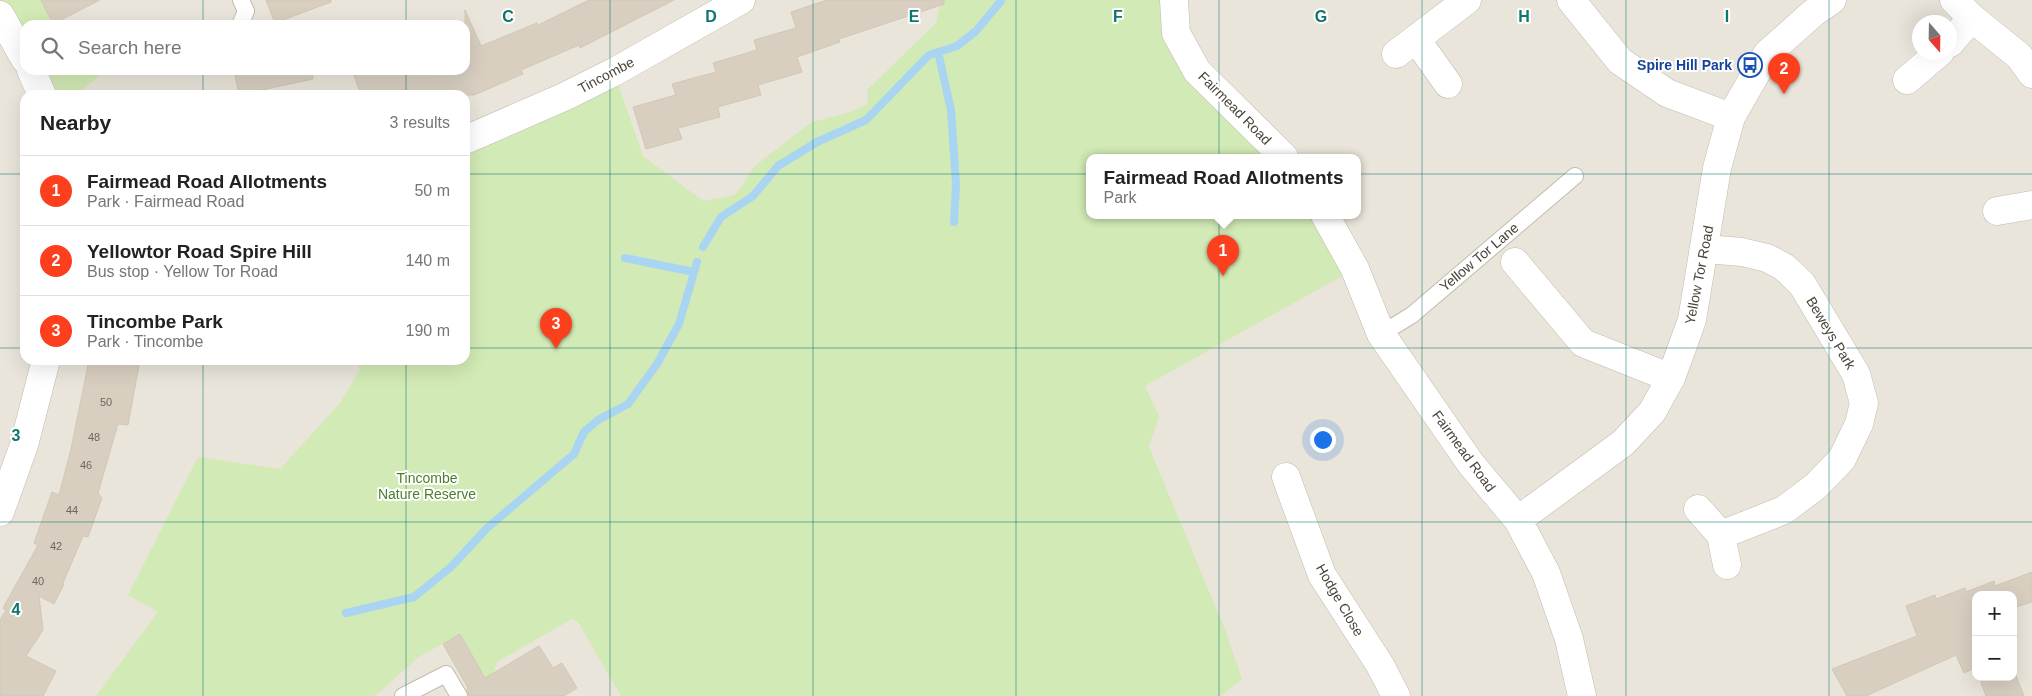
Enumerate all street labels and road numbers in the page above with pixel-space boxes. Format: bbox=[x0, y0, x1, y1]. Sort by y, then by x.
street label: Tincombe bbox=[575, 54, 637, 96]
street label: Fairmead Road bbox=[1195, 68, 1275, 148]
street label: Yellow Tor Lane bbox=[1436, 219, 1522, 295]
street label: Yellow Tor Road bbox=[1682, 224, 1716, 326]
street label: Beweys Park bbox=[1803, 294, 1859, 373]
street label: Fairmead Road bbox=[1429, 407, 1499, 495]
street label: Hodge Close bbox=[1313, 561, 1367, 639]

